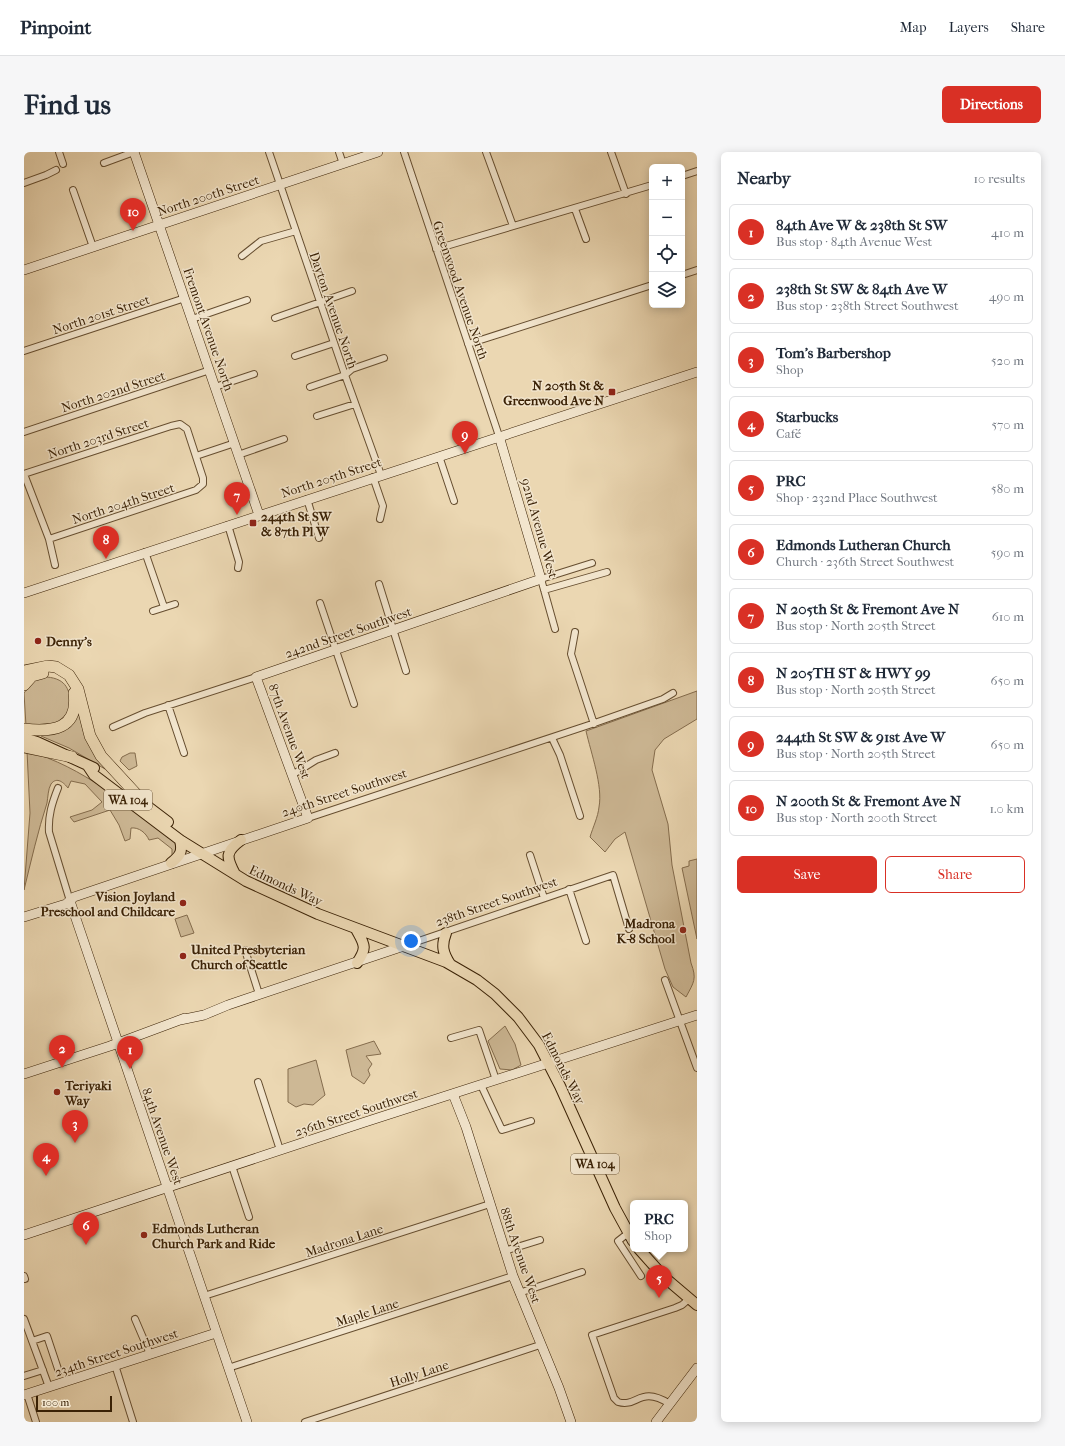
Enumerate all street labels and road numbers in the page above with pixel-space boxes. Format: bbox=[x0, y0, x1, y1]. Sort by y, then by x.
street label: North 200th Street bbox=[155, 172, 261, 219]
street label: Greenwood Avenue North bbox=[430, 219, 492, 362]
street label: Dayton Avenue North bbox=[306, 250, 361, 371]
street label: Fremont Avenue North bbox=[180, 266, 237, 393]
street label: North 201st Street bbox=[51, 292, 152, 337]
street label: North 202nd Street bbox=[59, 367, 167, 415]
street label: North 203rd Street bbox=[46, 415, 151, 462]
street label: North 205th Street bbox=[279, 454, 384, 501]
street label: 92nd Avenue West bbox=[518, 476, 561, 580]
street label: North 204th Street bbox=[70, 480, 177, 527]
street label: 242nd Street Southwest bbox=[283, 604, 414, 661]
street label: 87th Avenue West bbox=[265, 682, 314, 781]
street label: 240th Street Southwest bbox=[280, 765, 409, 820]
road number: WA 104 bbox=[104, 790, 152, 810]
street label: Edmonds Way bbox=[247, 862, 326, 909]
street label: 238th Street Southwest bbox=[433, 873, 559, 929]
street label: Edmonds Way bbox=[539, 1030, 589, 1108]
street label: 236th Street Southwest bbox=[293, 1085, 420, 1139]
street label: 84th Avenue West bbox=[139, 1086, 186, 1187]
road number: WA 104 bbox=[571, 1154, 619, 1174]
street label: 88th Avenue West bbox=[497, 1205, 544, 1305]
street label: Madrona Lane bbox=[303, 1221, 386, 1260]
street label: Maple Lane bbox=[334, 1295, 401, 1330]
street label: 234th Street Southwest bbox=[53, 1325, 180, 1380]
street label: Holly Lane bbox=[388, 1357, 451, 1390]

